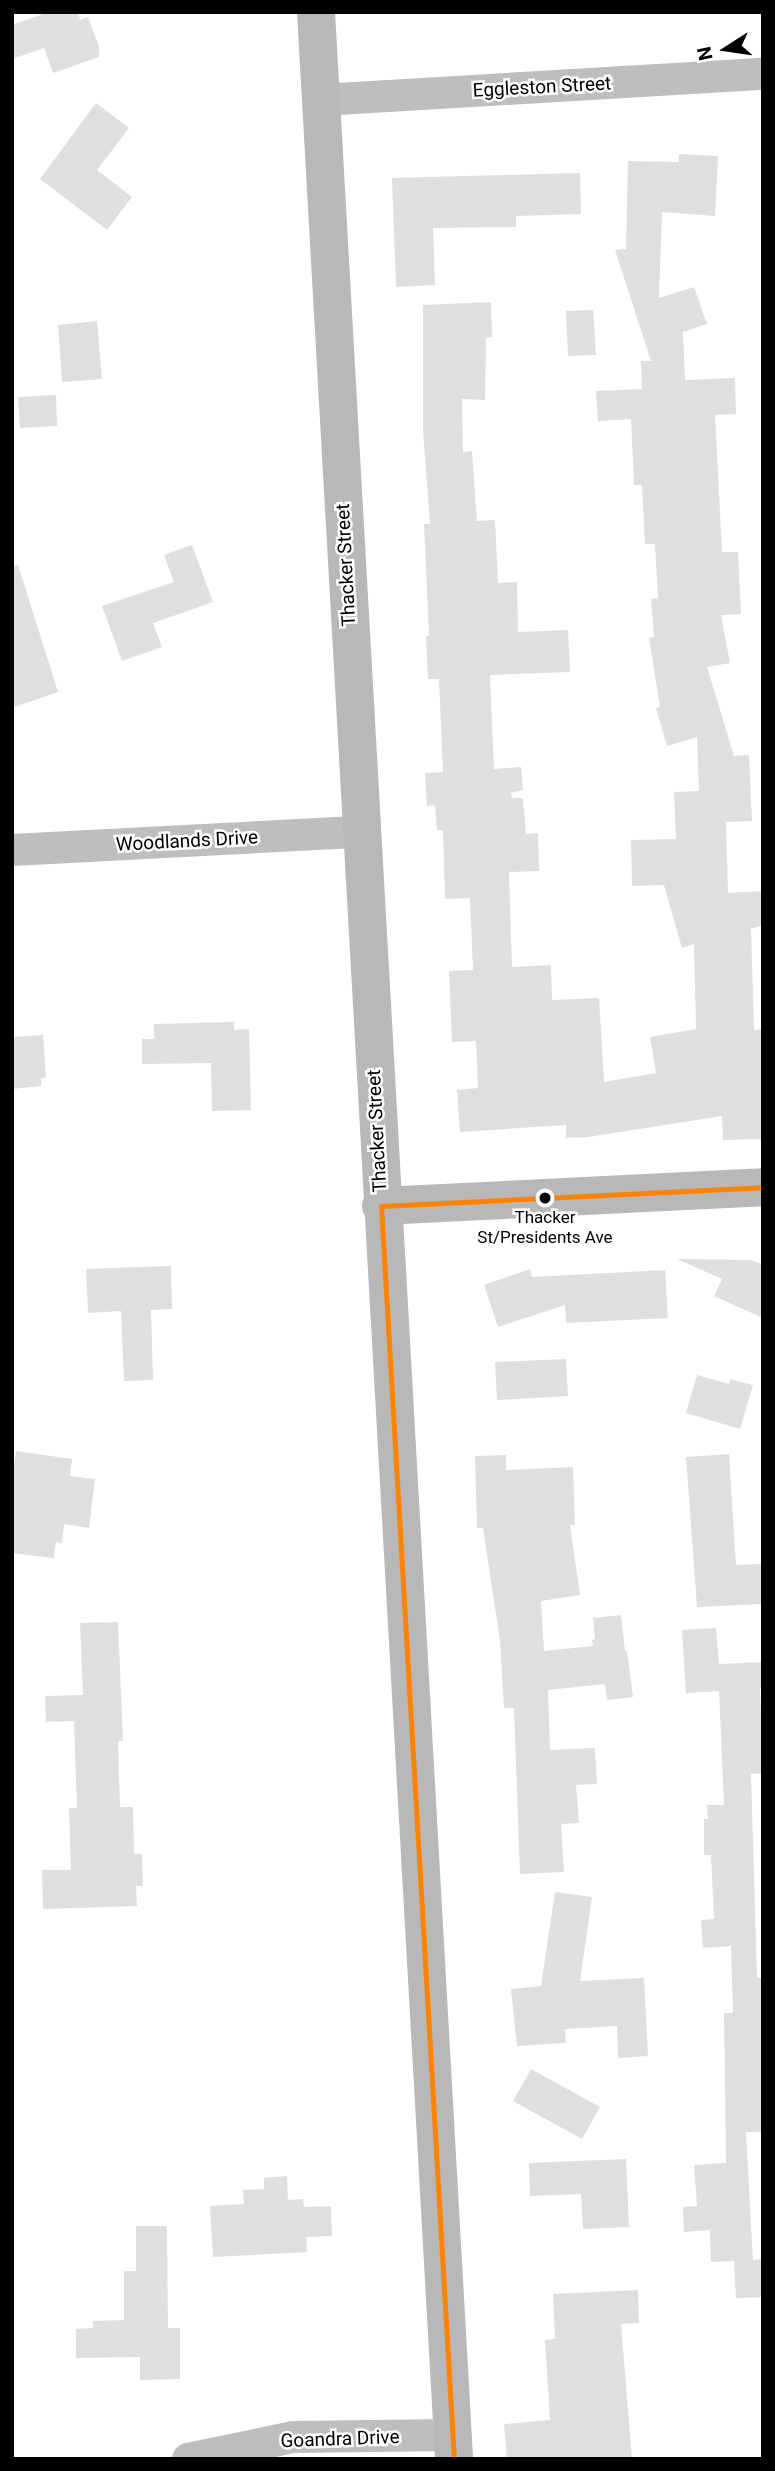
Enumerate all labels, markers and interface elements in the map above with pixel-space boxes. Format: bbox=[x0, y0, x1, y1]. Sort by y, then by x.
north arrow bbox=[691, 14, 761, 84]
text: N bbox=[692, 45, 718, 62]
street label: Eggleston Street bbox=[472, 72, 612, 102]
street label: Thacker Street bbox=[331, 503, 361, 627]
street label: Woodlands Drive bbox=[115, 826, 259, 856]
street label: Thacker Street bbox=[362, 1069, 392, 1193]
marker: Thacker St/Presidents Ave bbox=[538, 1191, 552, 1205]
place label: Thacker St/Presidents Ave bbox=[477, 1208, 613, 1248]
street label: Goandra Drive bbox=[280, 2426, 400, 2452]

